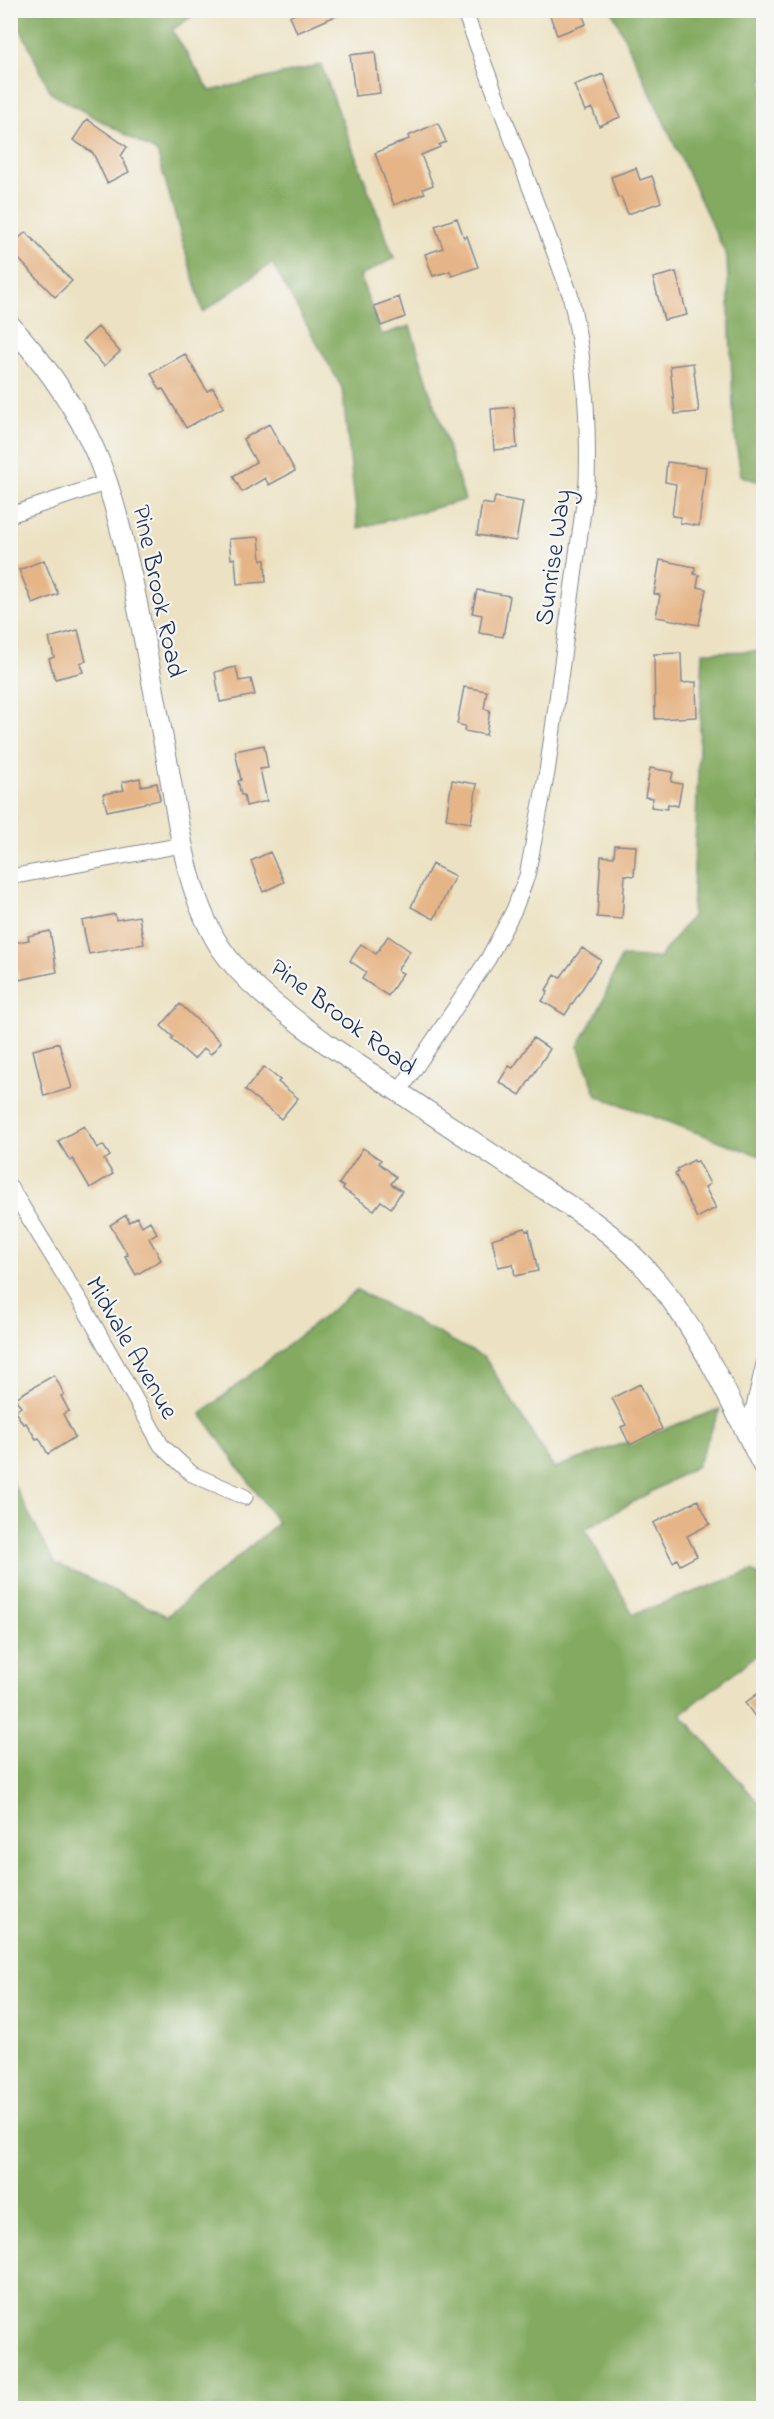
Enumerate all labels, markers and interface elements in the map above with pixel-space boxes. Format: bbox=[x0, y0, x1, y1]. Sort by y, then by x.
street label: Sunrise Way bbox=[527, 487, 583, 628]
street label: Pine Brook Road bbox=[120, 502, 194, 682]
street label: Pine Brook Road bbox=[261, 950, 424, 1087]
street label: Midvale Avenue bbox=[74, 1270, 187, 1427]

